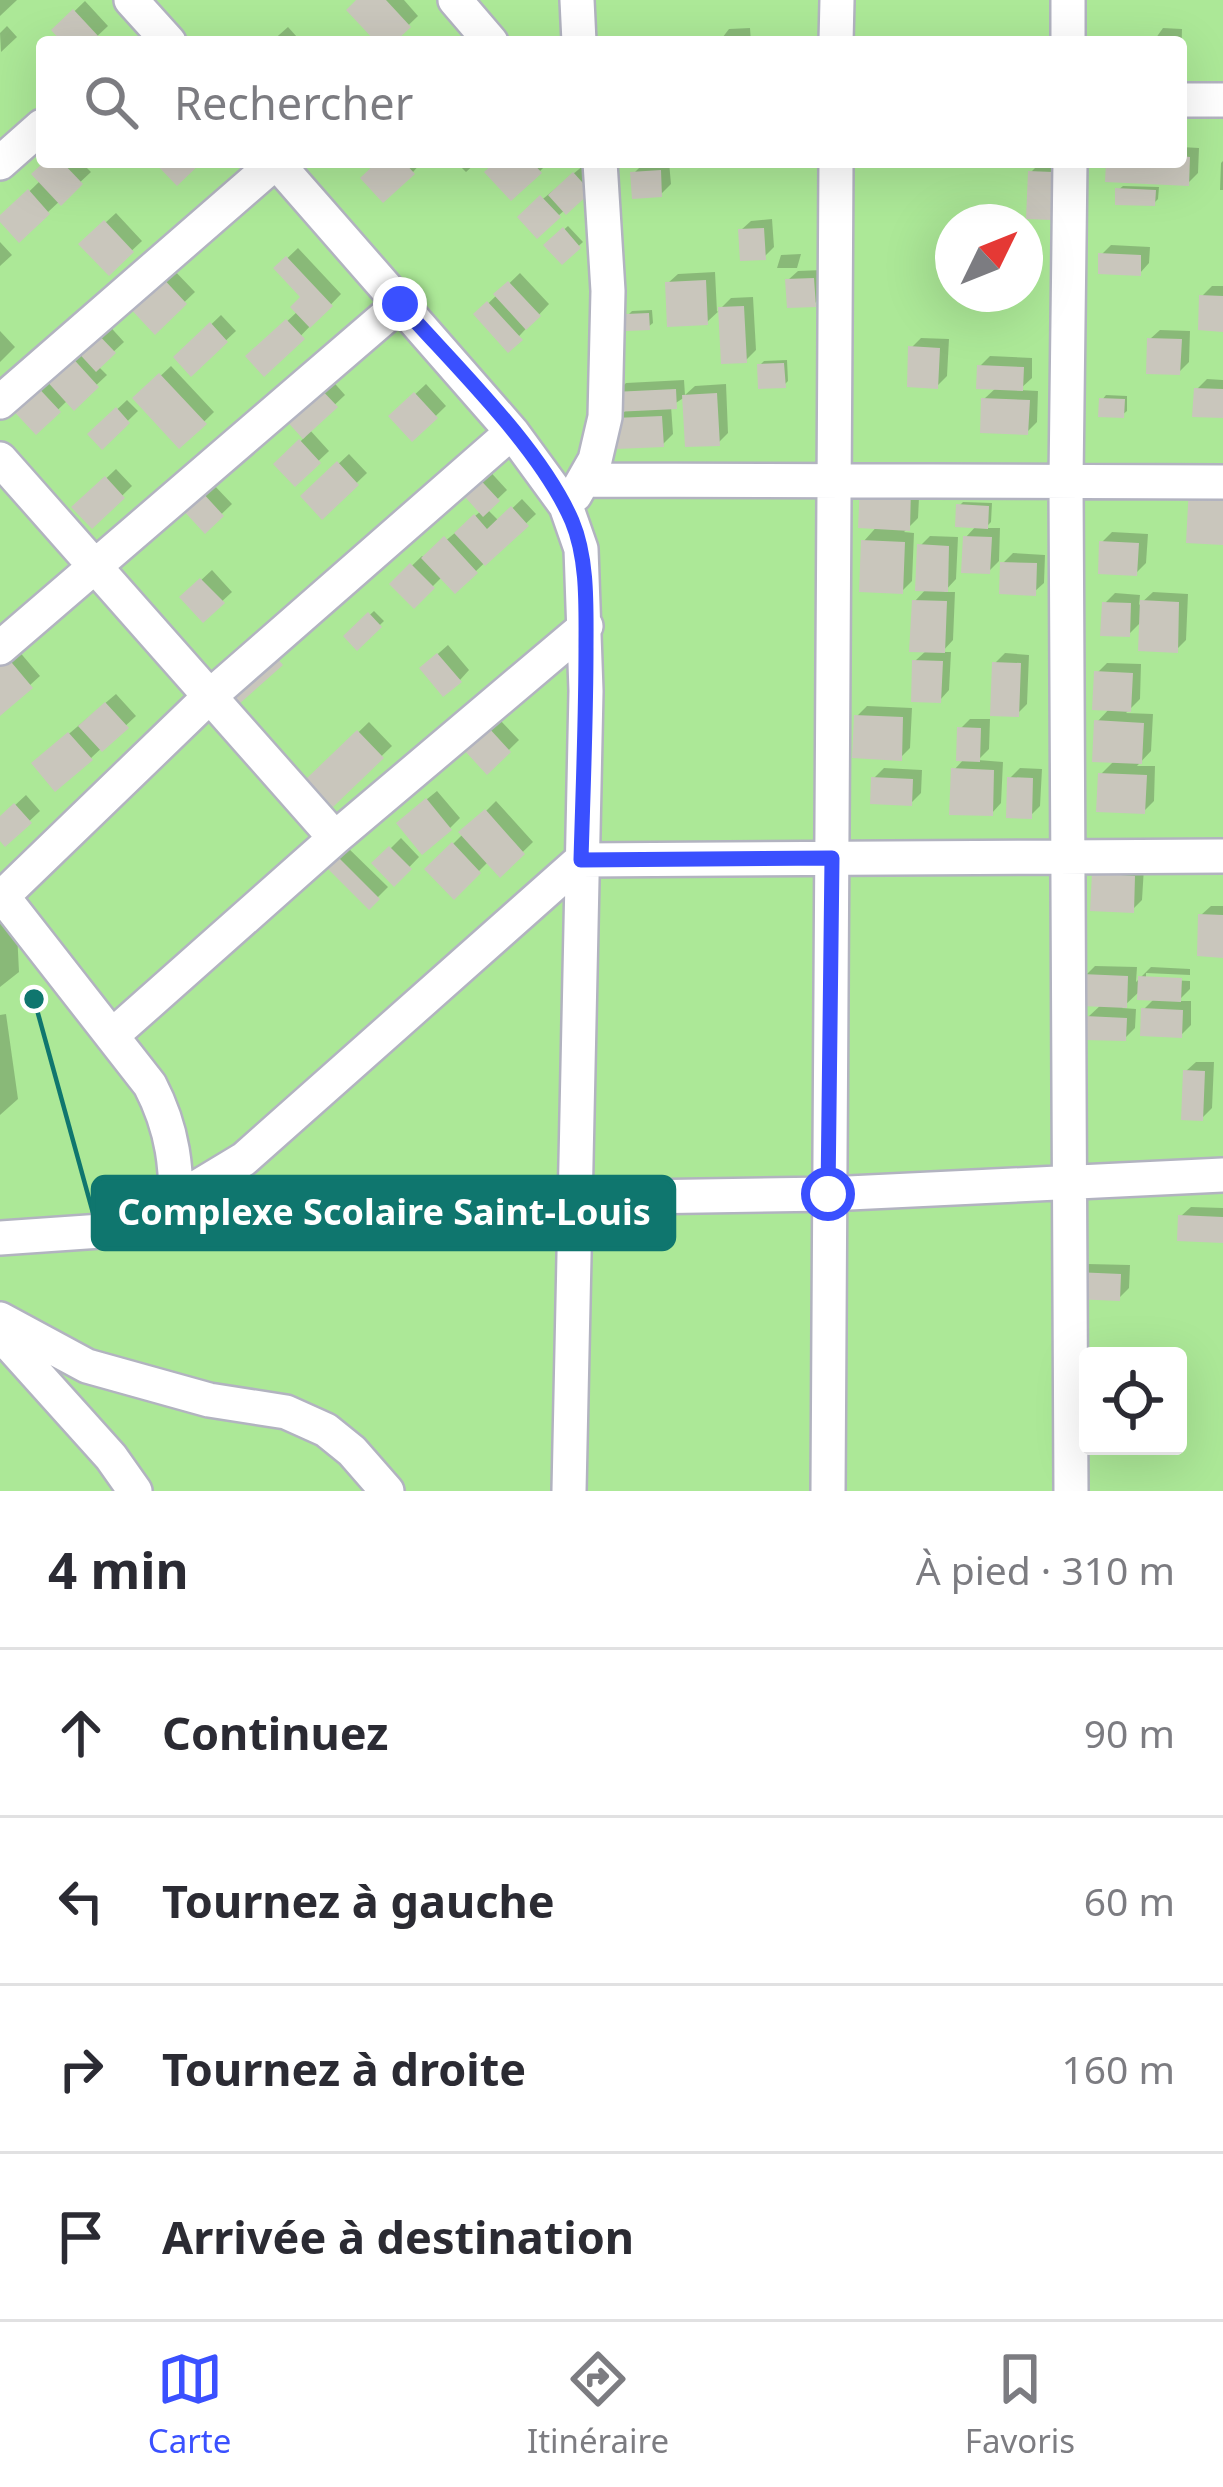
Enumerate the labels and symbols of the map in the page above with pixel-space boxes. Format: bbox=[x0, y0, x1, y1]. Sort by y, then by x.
north arrow bbox=[935, 204, 1043, 312]
route end bbox=[373, 277, 427, 331]
route start bbox=[801, 1167, 855, 1221]
callout: Complexe Scolaire Saint-Louis bbox=[93, 1177, 674, 1249]
text: Complexe Scolaire Saint-Louis bbox=[117, 1187, 651, 1236]

